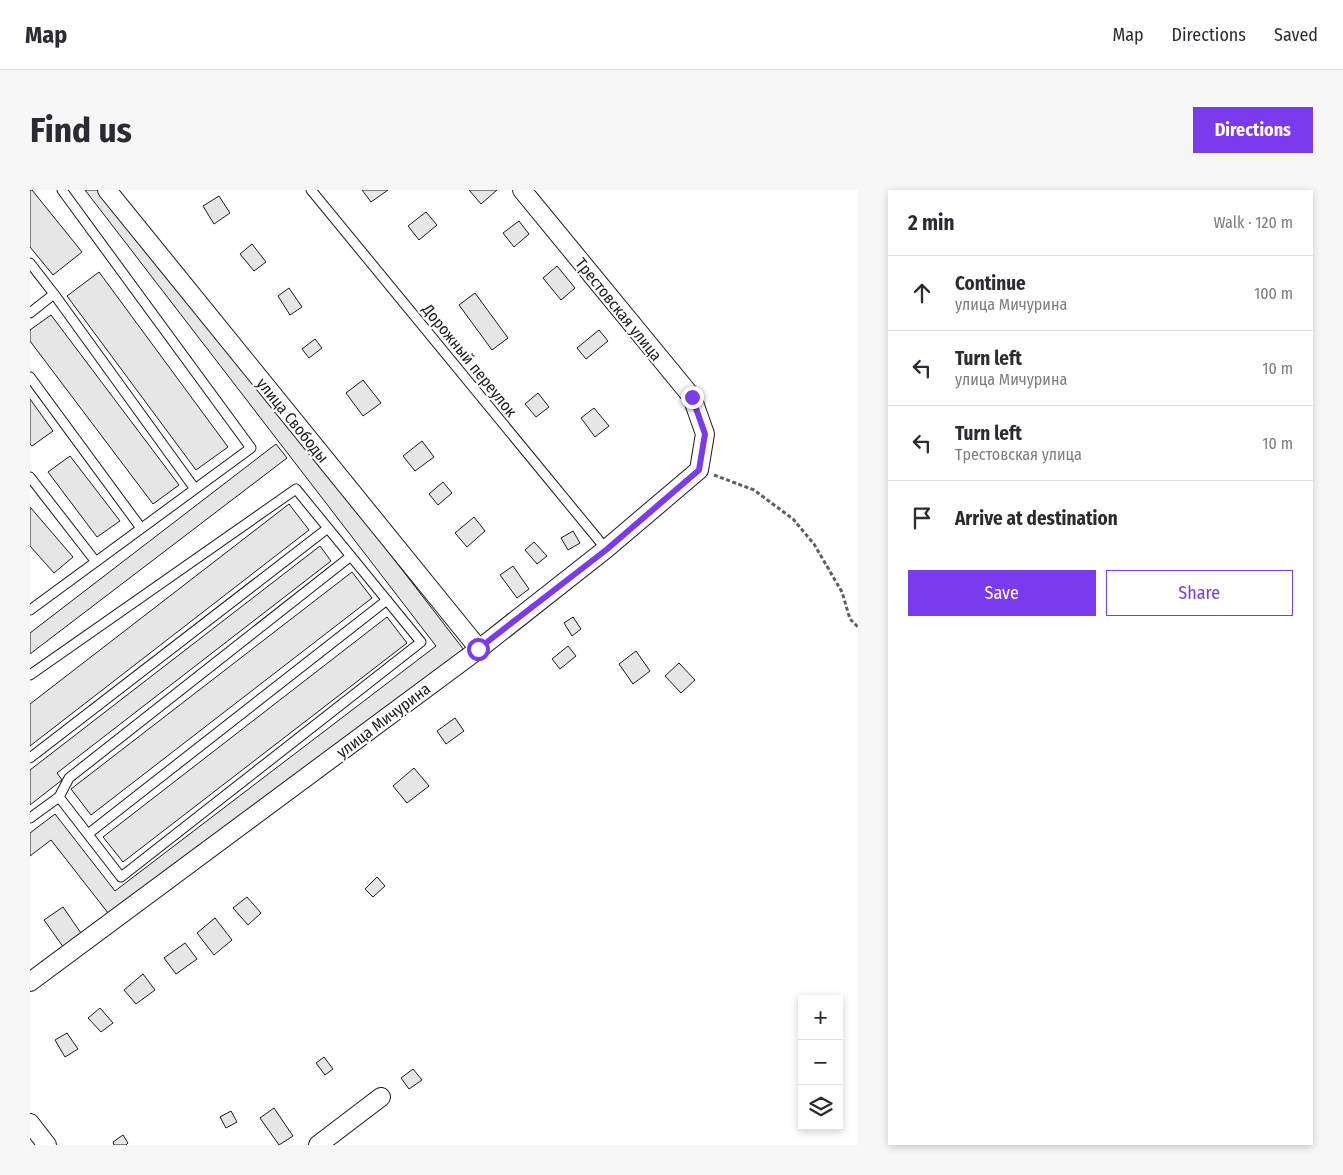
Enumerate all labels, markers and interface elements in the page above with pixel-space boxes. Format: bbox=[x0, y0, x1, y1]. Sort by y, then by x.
text: Map bbox=[25, 21, 67, 49]
text: Map bbox=[1112, 24, 1144, 46]
text: Directions bbox=[1172, 24, 1246, 46]
text: Saved bbox=[1274, 24, 1318, 46]
button: Directions bbox=[1193, 107, 1313, 153]
text: Find us bbox=[30, 109, 132, 151]
text: 2 min bbox=[908, 210, 955, 236]
text: Walk · 120 m bbox=[1214, 213, 1293, 232]
street label: Трестовская улица bbox=[571, 254, 666, 365]
text: Continue bbox=[955, 272, 1026, 295]
icon: ahead bbox=[908, 279, 936, 307]
text: 100 m bbox=[1254, 284, 1293, 303]
text: улица Мичурина bbox=[955, 295, 1067, 314]
street label: Дорожный переулок bbox=[418, 299, 521, 421]
text: Turn left bbox=[955, 347, 1022, 370]
icon: left bbox=[908, 354, 936, 382]
text: 10 m bbox=[1262, 359, 1293, 378]
text: улица Мичурина bbox=[955, 370, 1067, 389]
street label: улица Свободы bbox=[253, 374, 333, 466]
route end bbox=[681, 386, 704, 409]
text: Turn left bbox=[955, 422, 1022, 445]
icon: left bbox=[908, 429, 936, 457]
text: 10 m bbox=[1262, 434, 1293, 453]
text: Трестовская улица bbox=[955, 445, 1082, 464]
icon: arrive bbox=[908, 504, 936, 532]
text: Arrive at destination bbox=[955, 507, 1118, 530]
button: Save bbox=[908, 570, 1096, 616]
button: Share bbox=[1106, 570, 1293, 616]
route start bbox=[467, 638, 490, 661]
street label: улица Мичурина bbox=[333, 679, 434, 762]
map controls bbox=[798, 995, 843, 1130]
button: + bbox=[798, 995, 843, 1040]
button: − bbox=[798, 1040, 843, 1085]
button: layers bbox=[798, 1085, 843, 1130]

